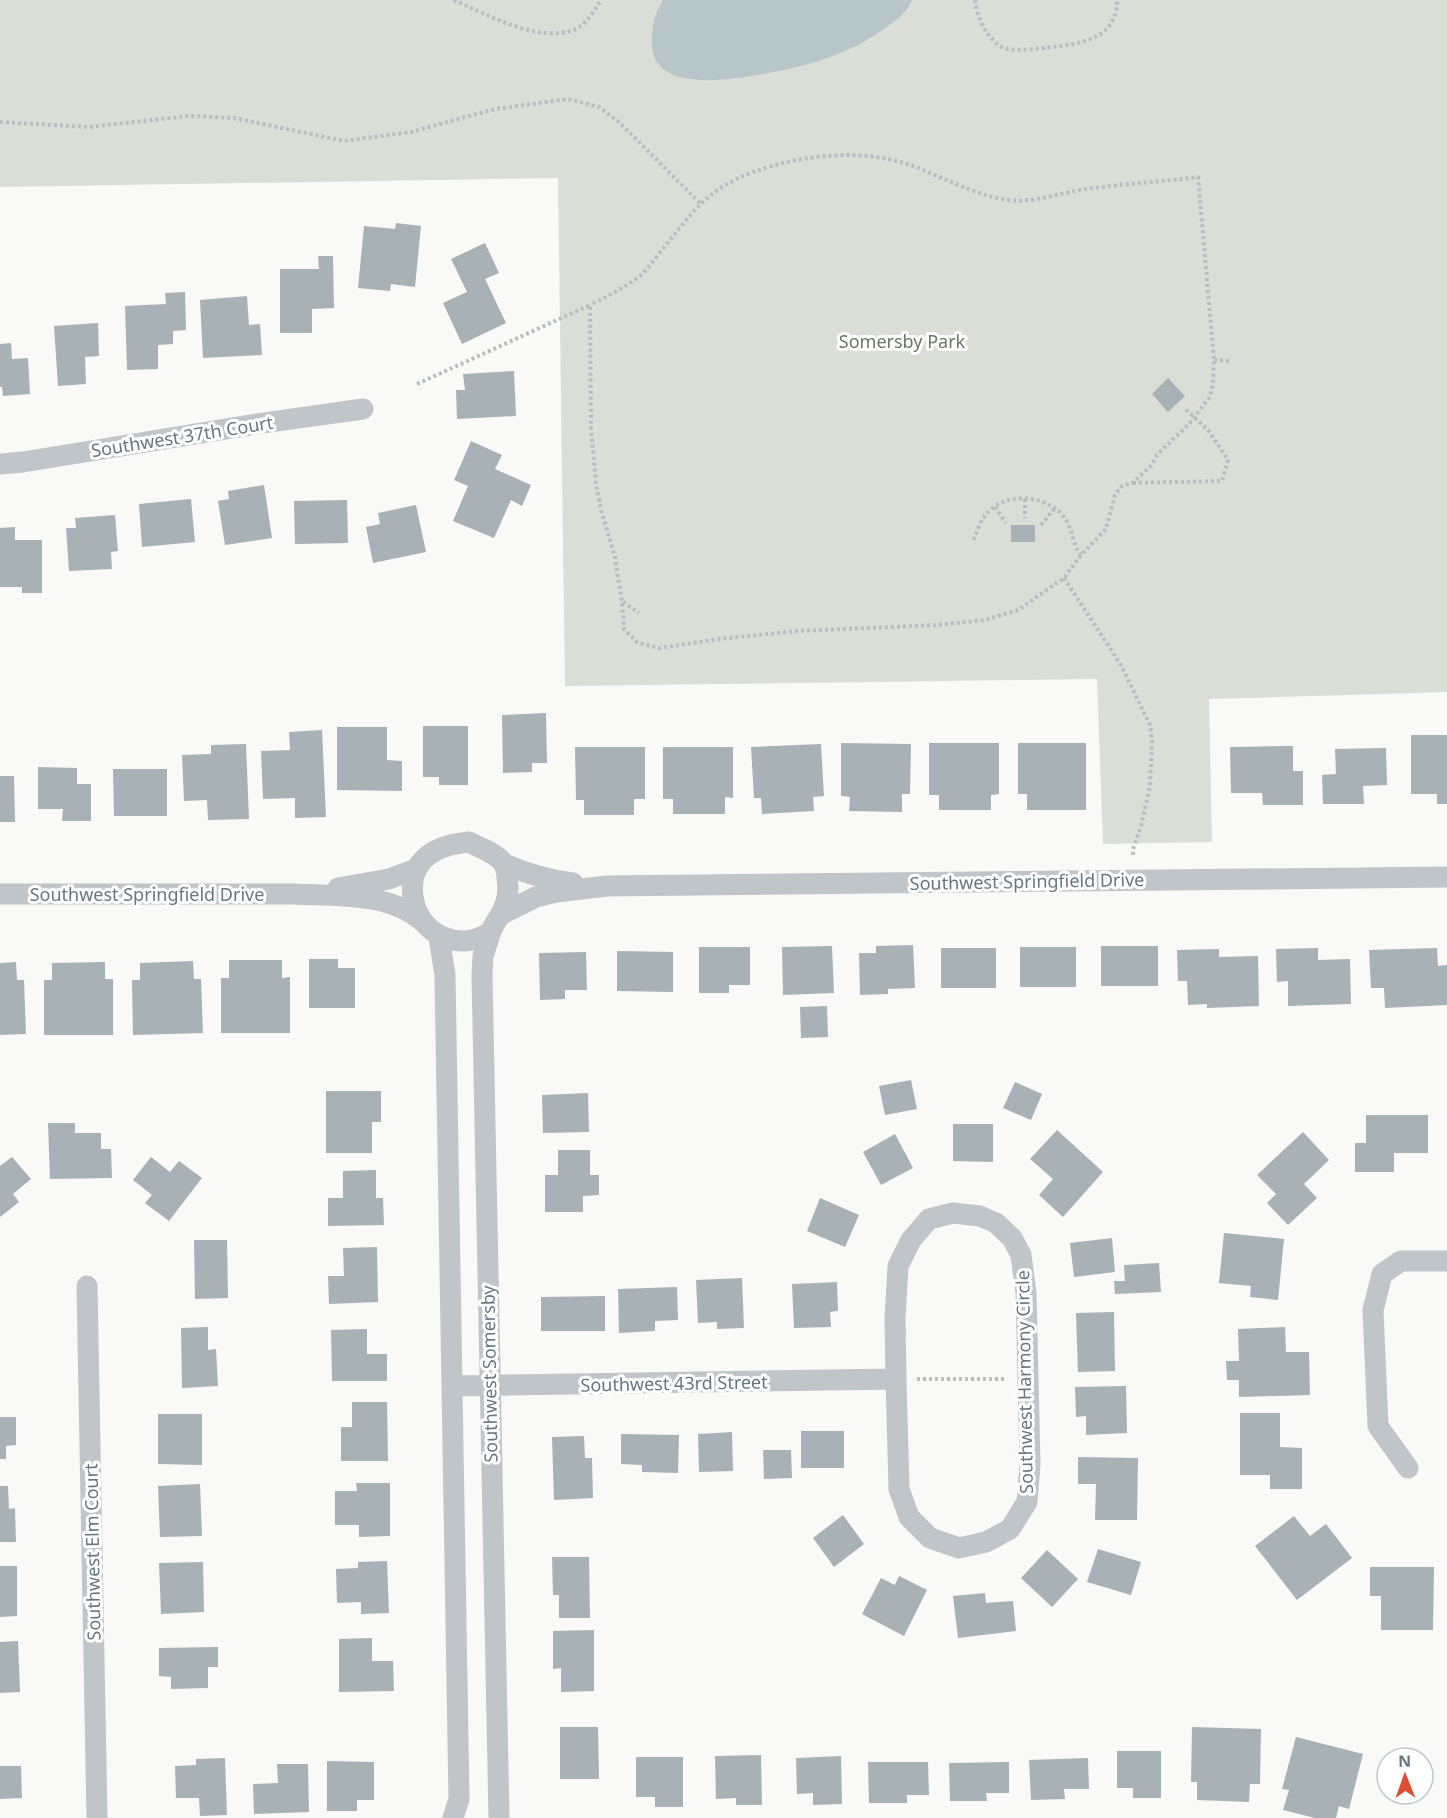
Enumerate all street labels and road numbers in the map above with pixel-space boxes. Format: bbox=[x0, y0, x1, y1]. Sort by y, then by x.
street label: Southwest 37th Court bbox=[89, 410, 275, 462]
street label: Southwest Springfield Drive bbox=[909, 867, 1145, 895]
street label: Southwest Springfield Drive bbox=[30, 882, 264, 906]
street label: Southwest Harmony Circle bbox=[1010, 1270, 1038, 1494]
street label: Southwest Somersby bbox=[475, 1284, 503, 1463]
street label: Southwest 43rd Street bbox=[580, 1369, 768, 1397]
street label: Southwest Elm Court bbox=[78, 1463, 106, 1641]

